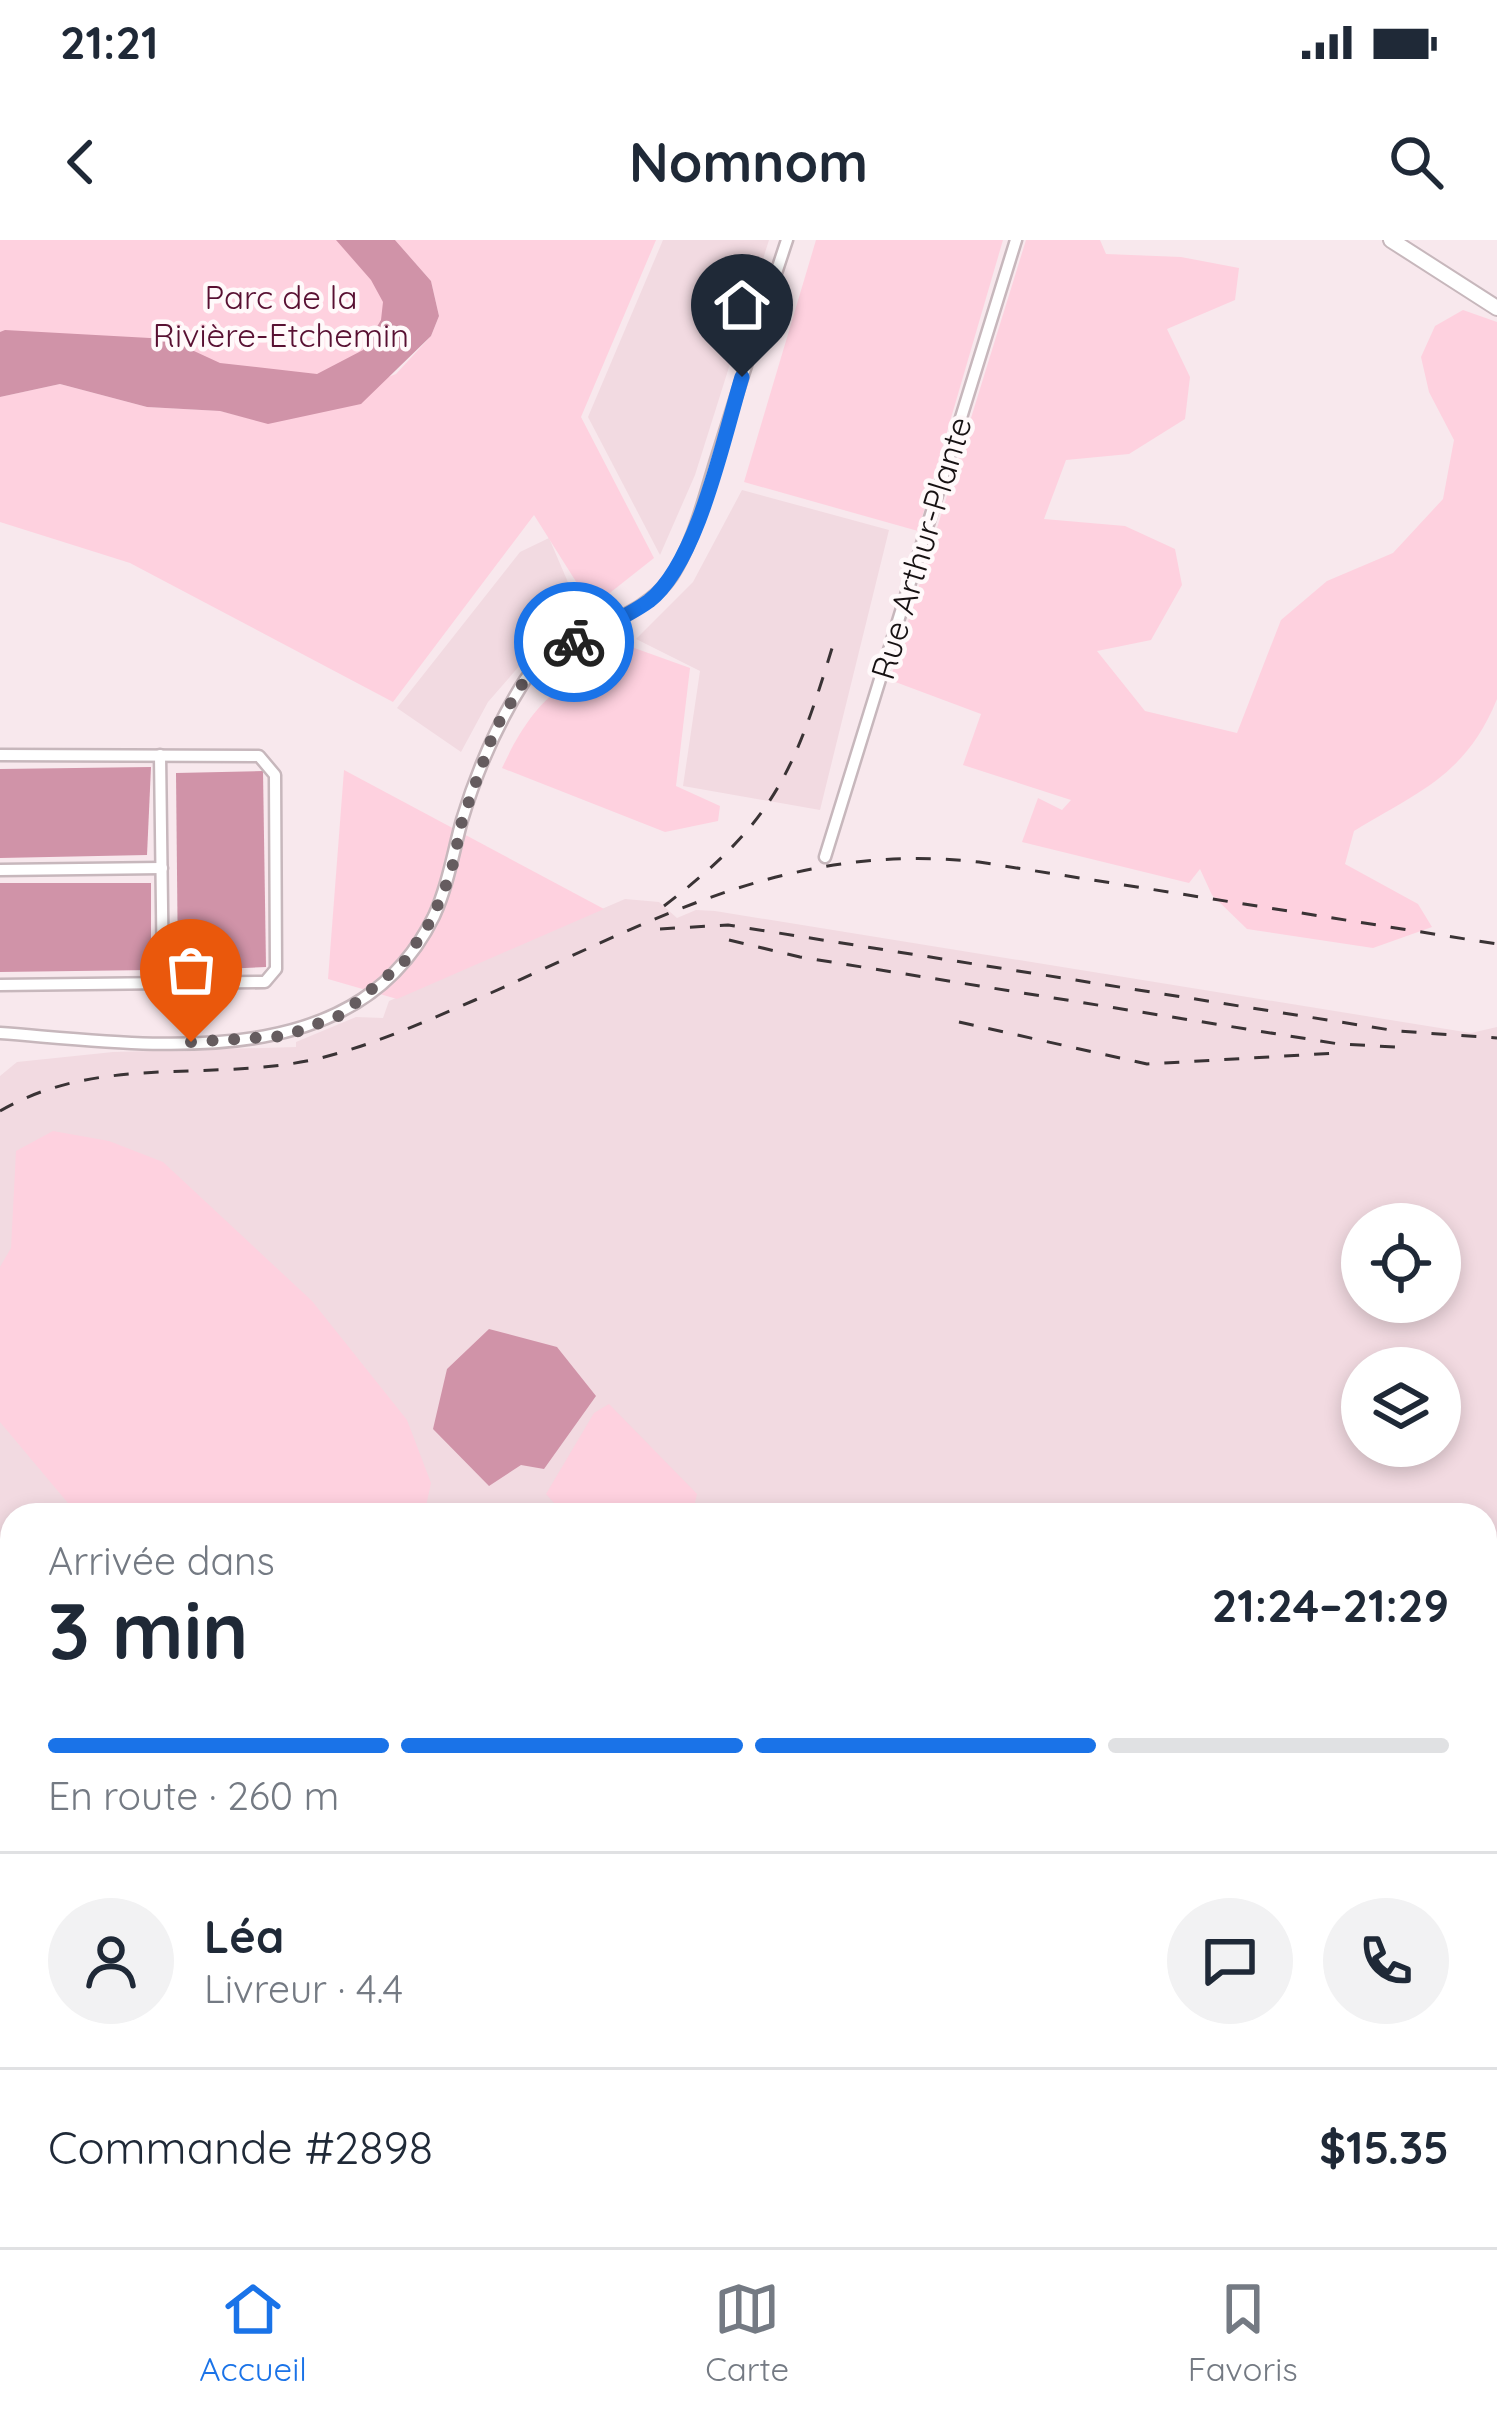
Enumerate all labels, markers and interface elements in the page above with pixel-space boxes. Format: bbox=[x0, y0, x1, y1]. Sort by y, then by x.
text: 21:21 bbox=[60, 14, 159, 70]
text: Nomnom bbox=[629, 128, 868, 196]
icon: back bbox=[48, 129, 114, 195]
icon: search bbox=[1383, 129, 1449, 195]
pin bbox=[691, 254, 793, 377]
icon: home bbox=[709, 272, 775, 338]
park label: Parc de la Rivière-Etchemin bbox=[153, 276, 409, 355]
street label: Rue Arthur-Plante bbox=[861, 412, 980, 684]
courier bbox=[514, 582, 634, 702]
icon: bike bbox=[541, 609, 607, 675]
pin bbox=[140, 919, 242, 1042]
icon: bag bbox=[158, 937, 224, 1003]
map controls bbox=[1341, 1203, 1461, 1467]
button: locate bbox=[1341, 1203, 1461, 1323]
button: layers bbox=[1341, 1347, 1461, 1467]
text: Arrivée dans bbox=[48, 1536, 275, 1585]
text: 21:24–21:29 bbox=[1212, 1577, 1449, 1633]
text: 3 min bbox=[48, 1581, 249, 1679]
text: En route · 260 m bbox=[48, 1771, 339, 1820]
button: person bbox=[48, 1898, 174, 2024]
button: chat bbox=[1167, 1898, 1293, 2024]
button: phone bbox=[1323, 1898, 1449, 2024]
text: Léa bbox=[204, 1908, 284, 1964]
text: Livreur · 4.4 bbox=[204, 1964, 403, 2013]
text: Commande #2898 bbox=[48, 2119, 433, 2175]
text: $15.35 bbox=[1319, 2119, 1449, 2175]
tab: Accueil bbox=[199, 2276, 307, 2389]
tab: Carte bbox=[705, 2276, 789, 2389]
tab: Favoris bbox=[1188, 2276, 1298, 2389]

